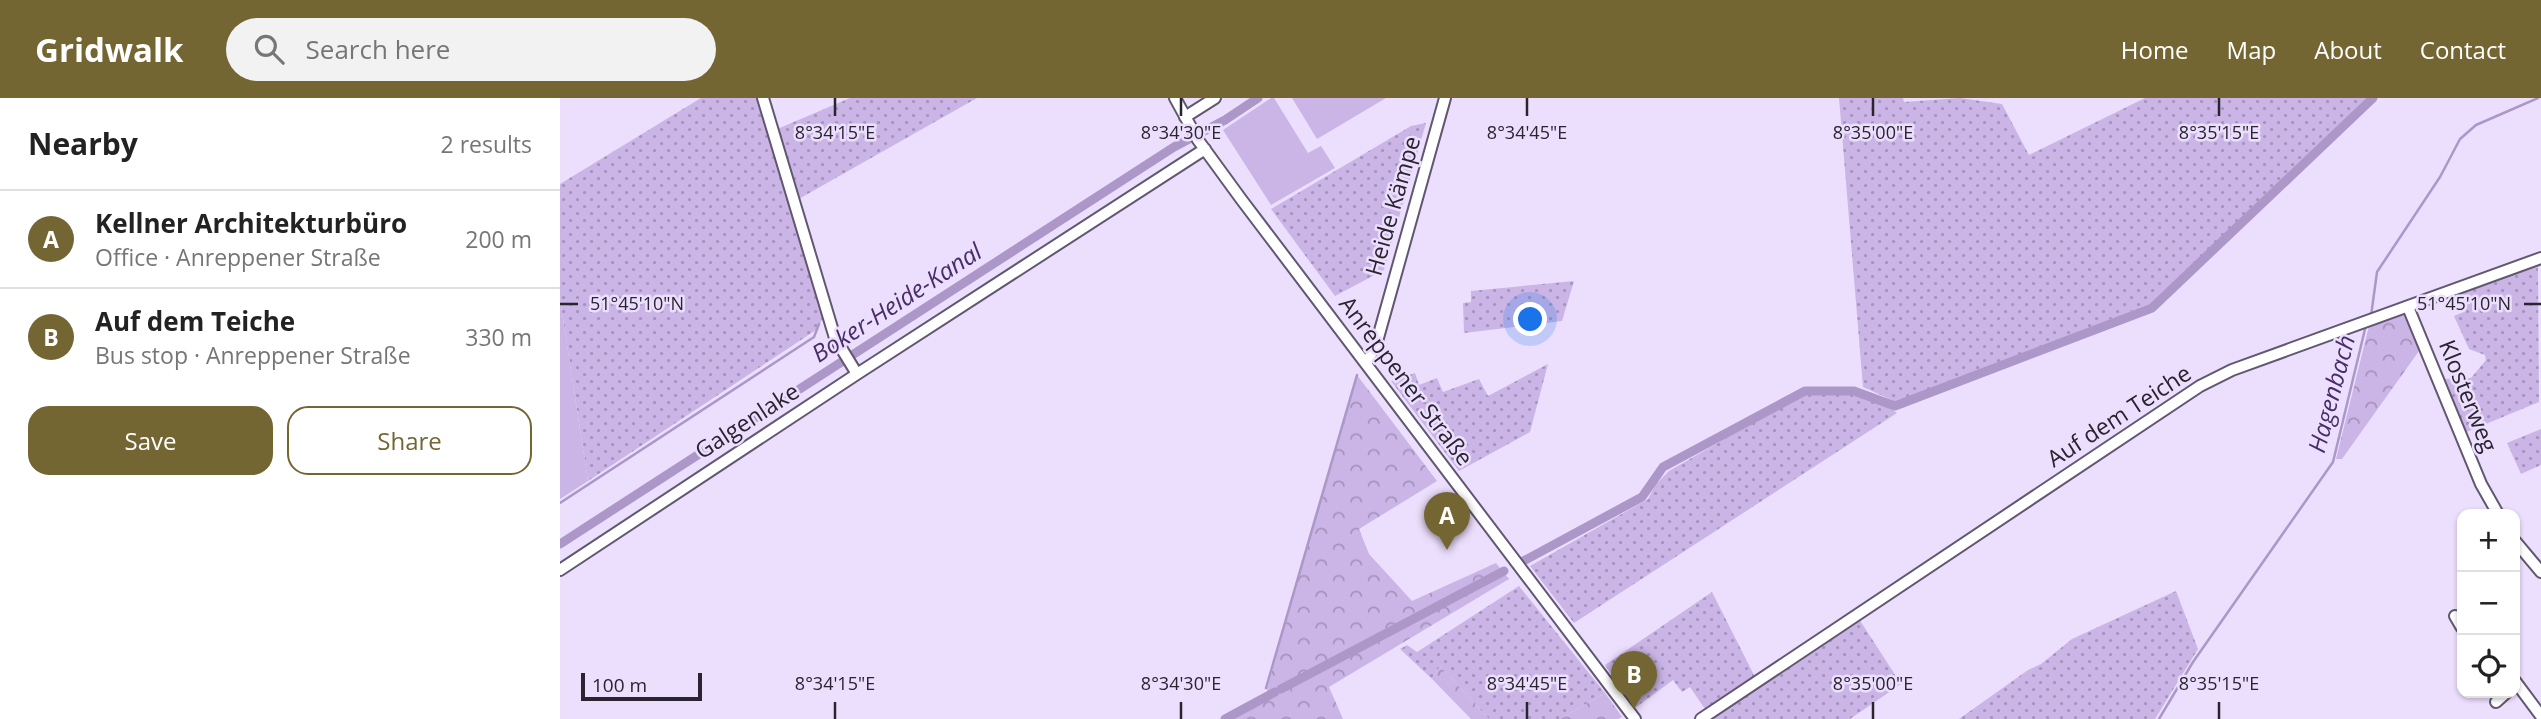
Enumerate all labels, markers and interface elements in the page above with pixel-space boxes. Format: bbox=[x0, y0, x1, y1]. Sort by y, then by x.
search box bbox=[226, 18, 716, 81]
text: Gridwalk bbox=[35, 27, 184, 72]
icon: search bbox=[250, 30, 288, 68]
text: Search here bbox=[306, 31, 450, 67]
text: Home bbox=[2121, 33, 2189, 66]
text: Map bbox=[2227, 33, 2276, 66]
text: About bbox=[2314, 33, 2382, 66]
text: Contact bbox=[2420, 33, 2506, 66]
text: 8°34'15"E bbox=[795, 120, 875, 144]
text: 8°34'30"E bbox=[1141, 120, 1221, 144]
text: 8°34'45"E bbox=[1487, 120, 1567, 144]
text: 8°35'00"E bbox=[1833, 120, 1913, 144]
text: 8°35'15"E bbox=[2179, 120, 2259, 144]
text: Nearby bbox=[28, 123, 138, 164]
text: 2 results bbox=[441, 128, 532, 160]
street label: Heide Kämpe bbox=[1357, 132, 1427, 279]
text: Kellner Architekturbüro bbox=[95, 205, 407, 241]
text: A bbox=[43, 223, 59, 255]
text: 200 m bbox=[465, 223, 532, 255]
water label: Boker-Heide-Kanal bbox=[805, 234, 988, 369]
text: Office · Anreppener Straße bbox=[95, 241, 381, 273]
street label: Anreppener Straße bbox=[1332, 289, 1481, 472]
text: 51°45'10"N bbox=[590, 291, 684, 315]
text: 51°45'10"N bbox=[2417, 291, 2511, 315]
your location bbox=[1513, 302, 1547, 336]
text: Auf dem Teiche bbox=[95, 303, 295, 339]
text: B bbox=[43, 321, 59, 353]
text: 330 m bbox=[465, 321, 532, 353]
water label: Hagenbach bbox=[2299, 331, 2362, 456]
street label: Klosterweg bbox=[2432, 335, 2506, 457]
text: Bus stop · Anreppener Straße bbox=[95, 339, 411, 371]
street label: Auf dem Teiche bbox=[2040, 357, 2197, 474]
street label: Galgenlake bbox=[688, 374, 805, 466]
button: Save bbox=[28, 406, 273, 475]
button: Share bbox=[287, 406, 532, 475]
pin: A bbox=[1424, 492, 1470, 550]
map controls bbox=[2457, 509, 2520, 698]
button: + bbox=[2457, 509, 2520, 572]
button: − bbox=[2457, 572, 2520, 635]
button: locate bbox=[2457, 635, 2520, 698]
pin: B bbox=[1611, 651, 1657, 709]
scale bar bbox=[581, 670, 702, 702]
text: 8°34'15"E bbox=[795, 671, 875, 695]
text: 8°34'30"E bbox=[1141, 671, 1221, 695]
text: 8°34'45"E bbox=[1487, 671, 1567, 695]
text: 8°35'00"E bbox=[1833, 671, 1913, 695]
text: 8°35'15"E bbox=[2179, 671, 2259, 695]
text: 100 m bbox=[592, 672, 647, 698]

